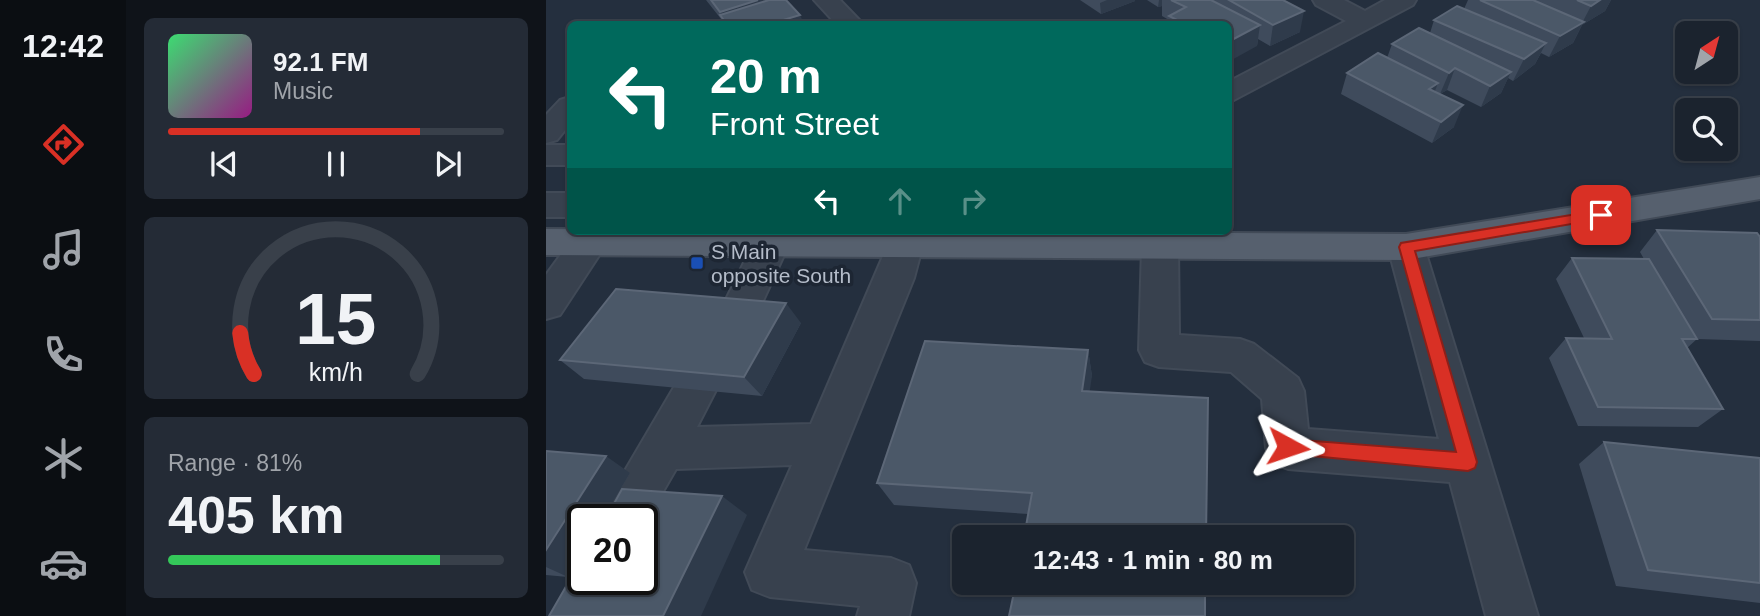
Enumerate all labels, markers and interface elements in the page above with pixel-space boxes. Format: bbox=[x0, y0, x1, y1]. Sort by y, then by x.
north arrow bbox=[1675, 21, 1738, 84]
map controls bbox=[1675, 21, 1738, 161]
text: 12:42 bbox=[22, 28, 104, 64]
text: 92.1 FM bbox=[273, 47, 368, 77]
icon: left bbox=[595, 49, 686, 140]
text: 20 m bbox=[710, 49, 822, 103]
text: Music bbox=[273, 78, 333, 104]
button: search bbox=[1675, 98, 1738, 161]
text: Front Street bbox=[710, 106, 879, 142]
icon: directions bbox=[39, 120, 88, 169]
icon: previous bbox=[205, 145, 243, 183]
icon: pause bbox=[317, 145, 355, 183]
icon: next bbox=[429, 145, 467, 183]
icon: left bbox=[808, 182, 846, 220]
icon: ahead bbox=[881, 182, 919, 220]
icon: right bbox=[954, 182, 992, 220]
pin bbox=[1571, 185, 1631, 245]
icon: arrive bbox=[1582, 196, 1620, 234]
icon: music bbox=[39, 225, 88, 274]
place label: S Main opposite South bbox=[711, 240, 851, 287]
marker: S Main opposite South bbox=[689, 255, 705, 271]
text: 15 bbox=[296, 278, 376, 359]
icon: phone bbox=[39, 330, 88, 379]
text: km/h bbox=[309, 358, 363, 386]
position arrow bbox=[1251, 410, 1325, 484]
icon: climate bbox=[39, 434, 88, 483]
text: Range · 81% bbox=[168, 450, 302, 476]
text: 405 km bbox=[168, 486, 344, 544]
speed limit sign: 20 bbox=[567, 504, 658, 595]
icon: car bbox=[39, 539, 88, 588]
text: 12:43 · 1 min · 80 m bbox=[1033, 545, 1273, 575]

